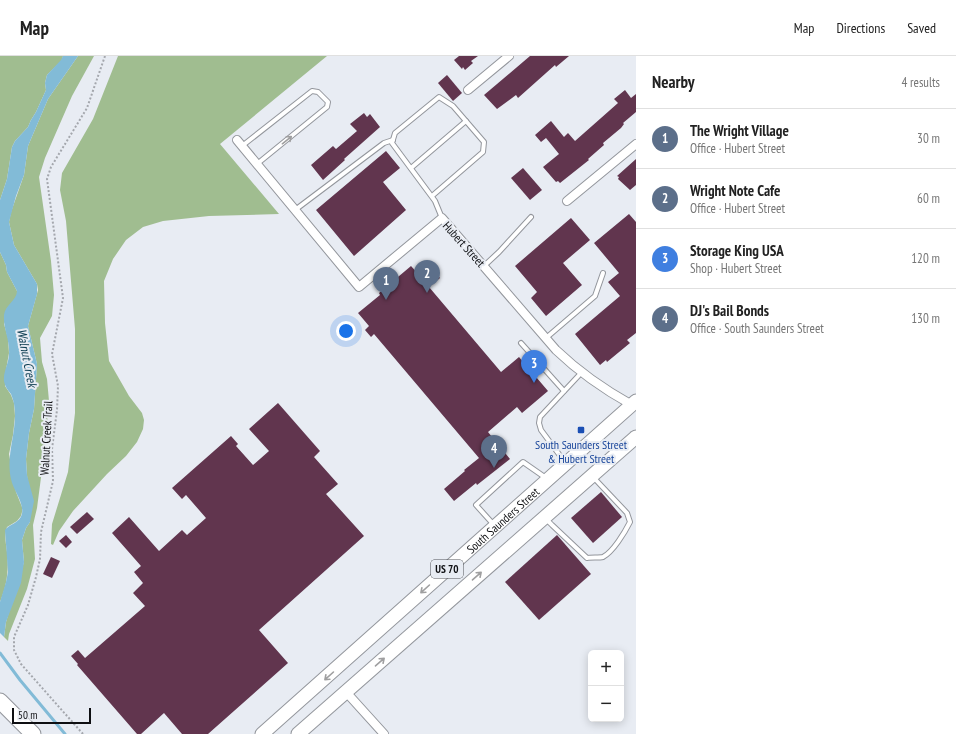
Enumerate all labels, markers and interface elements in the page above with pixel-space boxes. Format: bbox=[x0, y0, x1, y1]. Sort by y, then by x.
text: Map bbox=[20, 16, 49, 40]
text: Map bbox=[794, 19, 814, 37]
text: Directions bbox=[836, 19, 885, 37]
text: Saved bbox=[907, 19, 936, 37]
text: Nearby bbox=[652, 71, 695, 93]
text: 4 results bbox=[901, 74, 940, 91]
text: The Wright Village bbox=[690, 121, 789, 140]
text: 1 bbox=[662, 130, 668, 147]
text: 30 m bbox=[917, 130, 940, 147]
one-way arrow bbox=[282, 135, 293, 144]
text: Office · Hubert Street bbox=[690, 140, 785, 157]
text: Wright Note Cafe bbox=[690, 181, 781, 200]
text: 2 bbox=[662, 190, 668, 207]
text: 60 m bbox=[917, 190, 940, 207]
text: Office · Hubert Street bbox=[690, 200, 785, 217]
street label: Hubert Street bbox=[440, 218, 489, 270]
text: Storage King USA bbox=[690, 241, 784, 260]
text: 3 bbox=[662, 250, 668, 267]
text: 120 m bbox=[911, 250, 940, 267]
pin: 2 bbox=[414, 260, 440, 293]
text: Shop · Hubert Street bbox=[690, 260, 782, 277]
pin: 1 bbox=[373, 267, 399, 300]
text: DJ's Bail Bonds bbox=[690, 301, 769, 320]
text: 4 bbox=[662, 310, 668, 327]
text: 130 m bbox=[911, 310, 940, 327]
text: Office · South Saunders Street bbox=[690, 320, 824, 337]
your location bbox=[336, 321, 356, 341]
water label: Walnut Creek bbox=[13, 327, 41, 391]
pin: 3 bbox=[521, 350, 547, 383]
street label: Walnut Creek Trail bbox=[37, 400, 55, 476]
marker: South Saunders Street & Hubert Street bbox=[576, 425, 586, 435]
pin: 4 bbox=[481, 435, 507, 468]
place label: South Saunders Street & Hubert Street bbox=[535, 437, 628, 466]
street label: South Saunders Street bbox=[463, 483, 542, 556]
road number: US 70 bbox=[431, 560, 463, 578]
one-way arrow bbox=[472, 572, 483, 581]
one-way arrow bbox=[420, 584, 430, 593]
map controls bbox=[588, 650, 624, 722]
button: + bbox=[588, 650, 624, 686]
one-way arrow bbox=[375, 658, 385, 667]
one-way arrow bbox=[323, 671, 334, 680]
button: − bbox=[588, 686, 624, 722]
scale bar bbox=[12, 706, 91, 725]
text: 50 m bbox=[18, 708, 37, 722]

